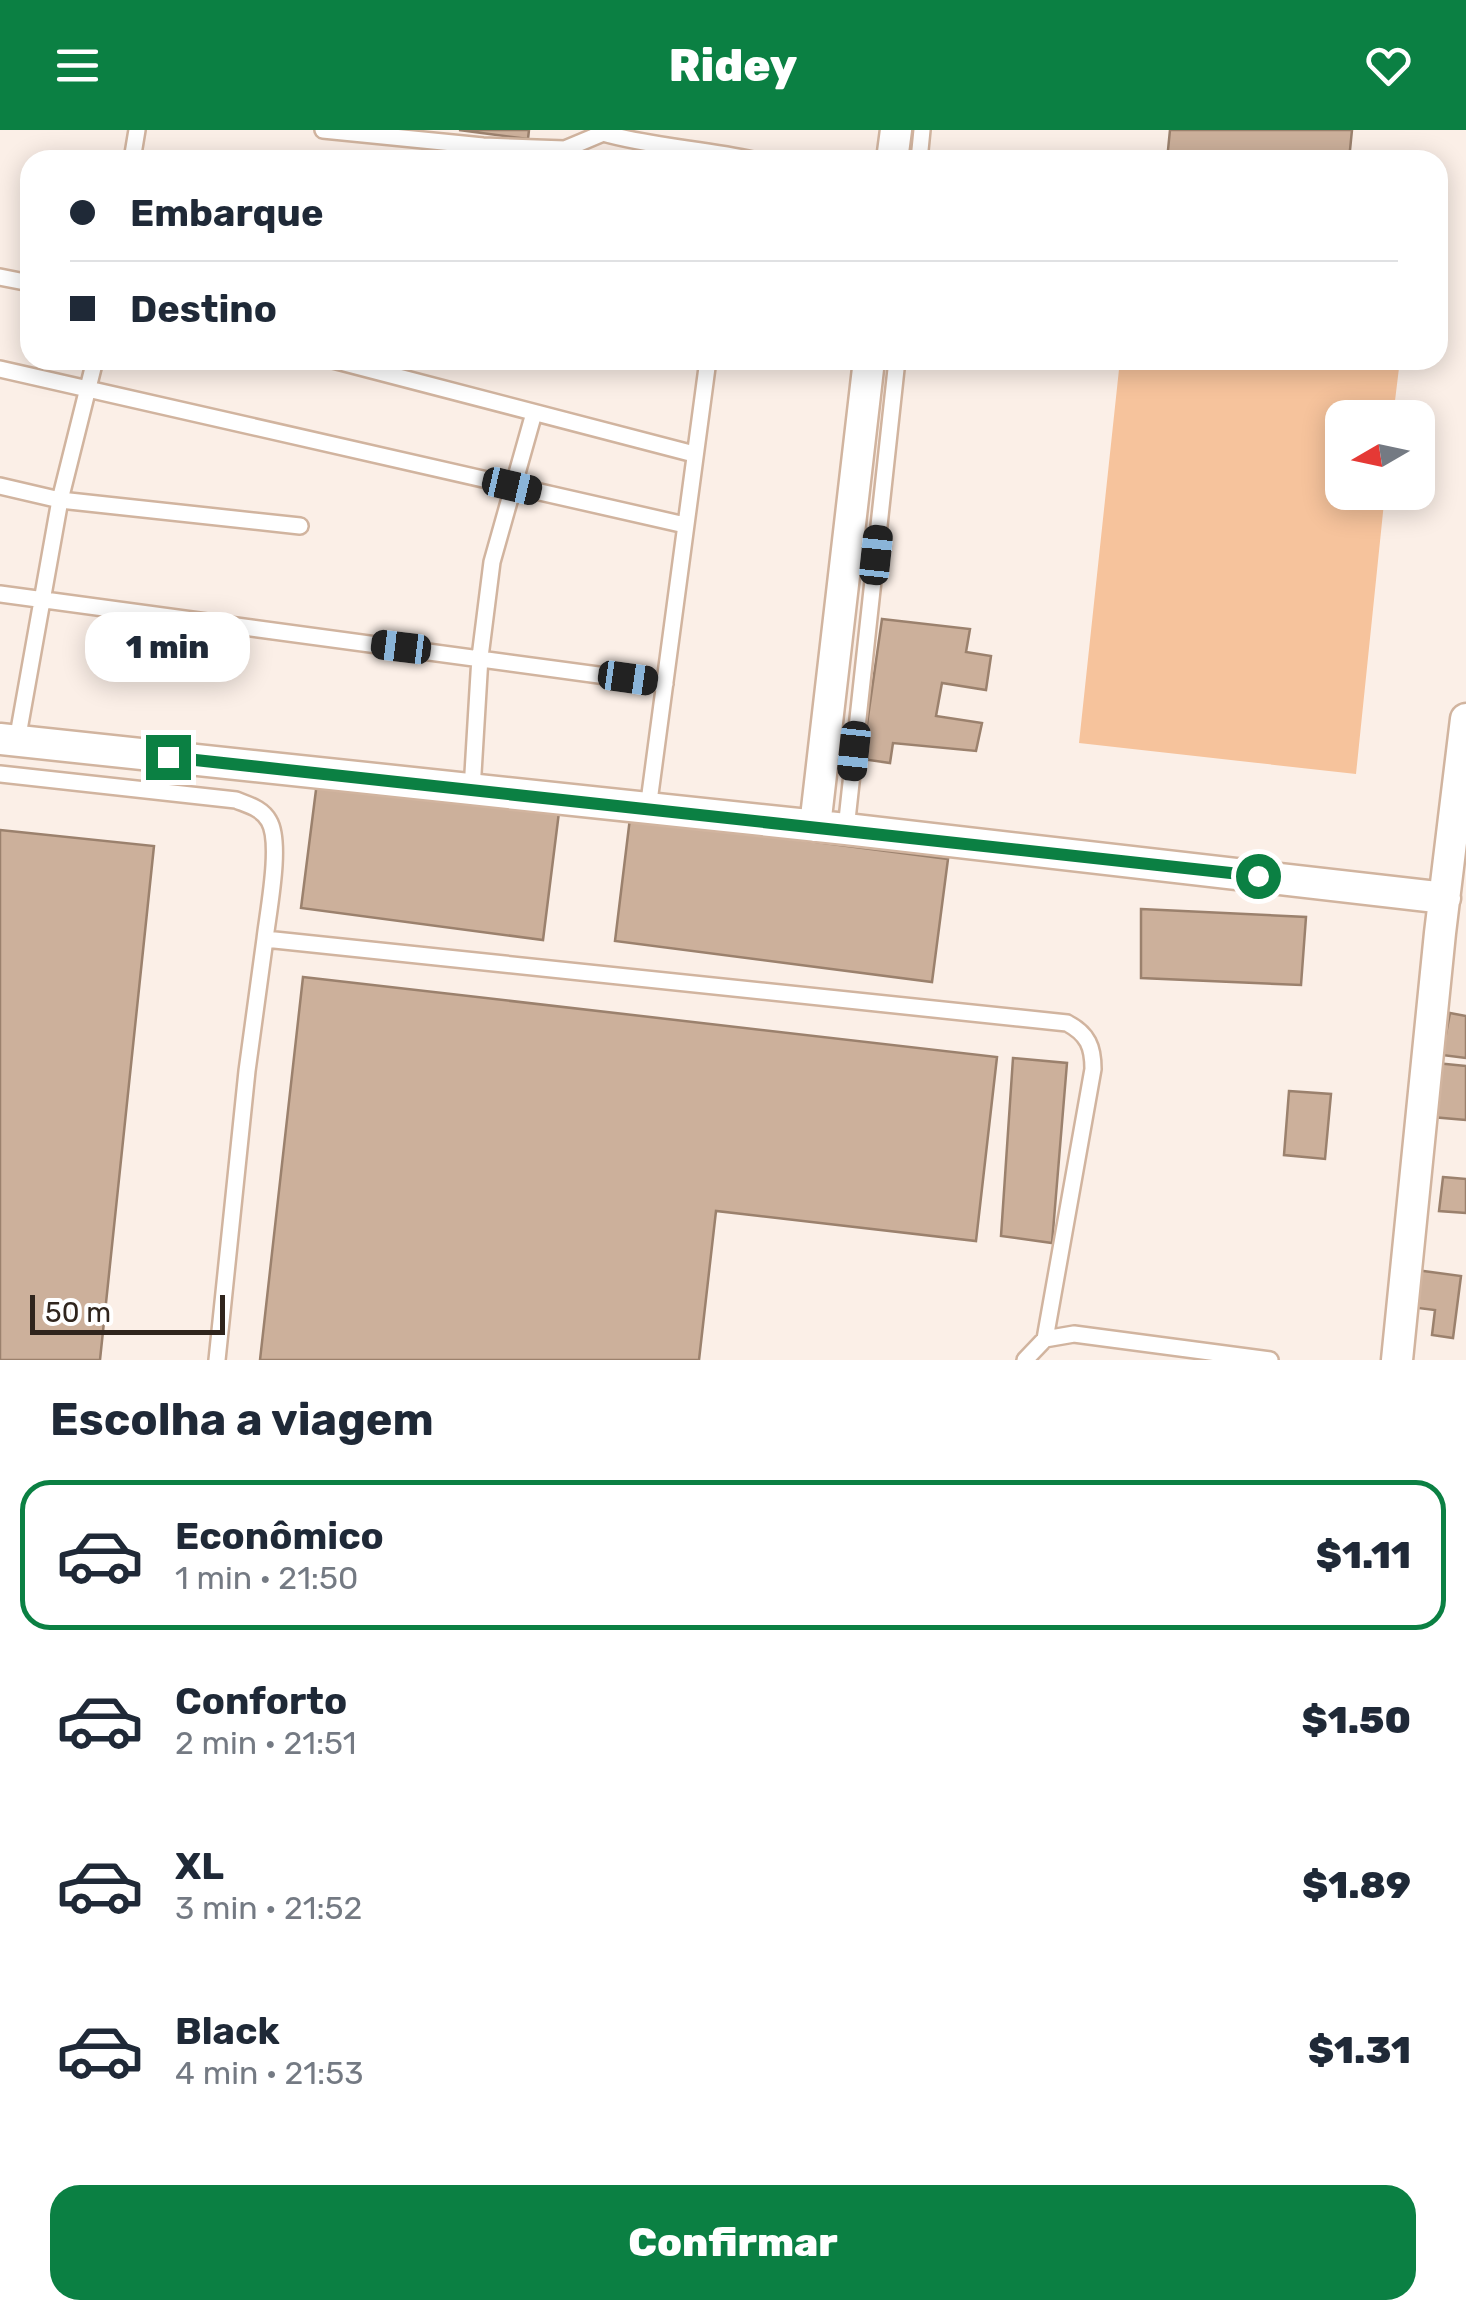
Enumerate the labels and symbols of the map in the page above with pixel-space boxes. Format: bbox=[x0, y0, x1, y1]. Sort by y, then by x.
north arrow bbox=[1325, 400, 1435, 510]
car bbox=[479, 465, 545, 507]
car bbox=[858, 524, 894, 586]
callout: 1 min bbox=[86, 612, 250, 682]
car bbox=[369, 628, 433, 666]
car bbox=[596, 659, 660, 697]
car bbox=[836, 720, 872, 782]
route end bbox=[146, 735, 191, 780]
route start bbox=[1236, 854, 1281, 899]
scale bar bbox=[30, 1290, 225, 1334]

